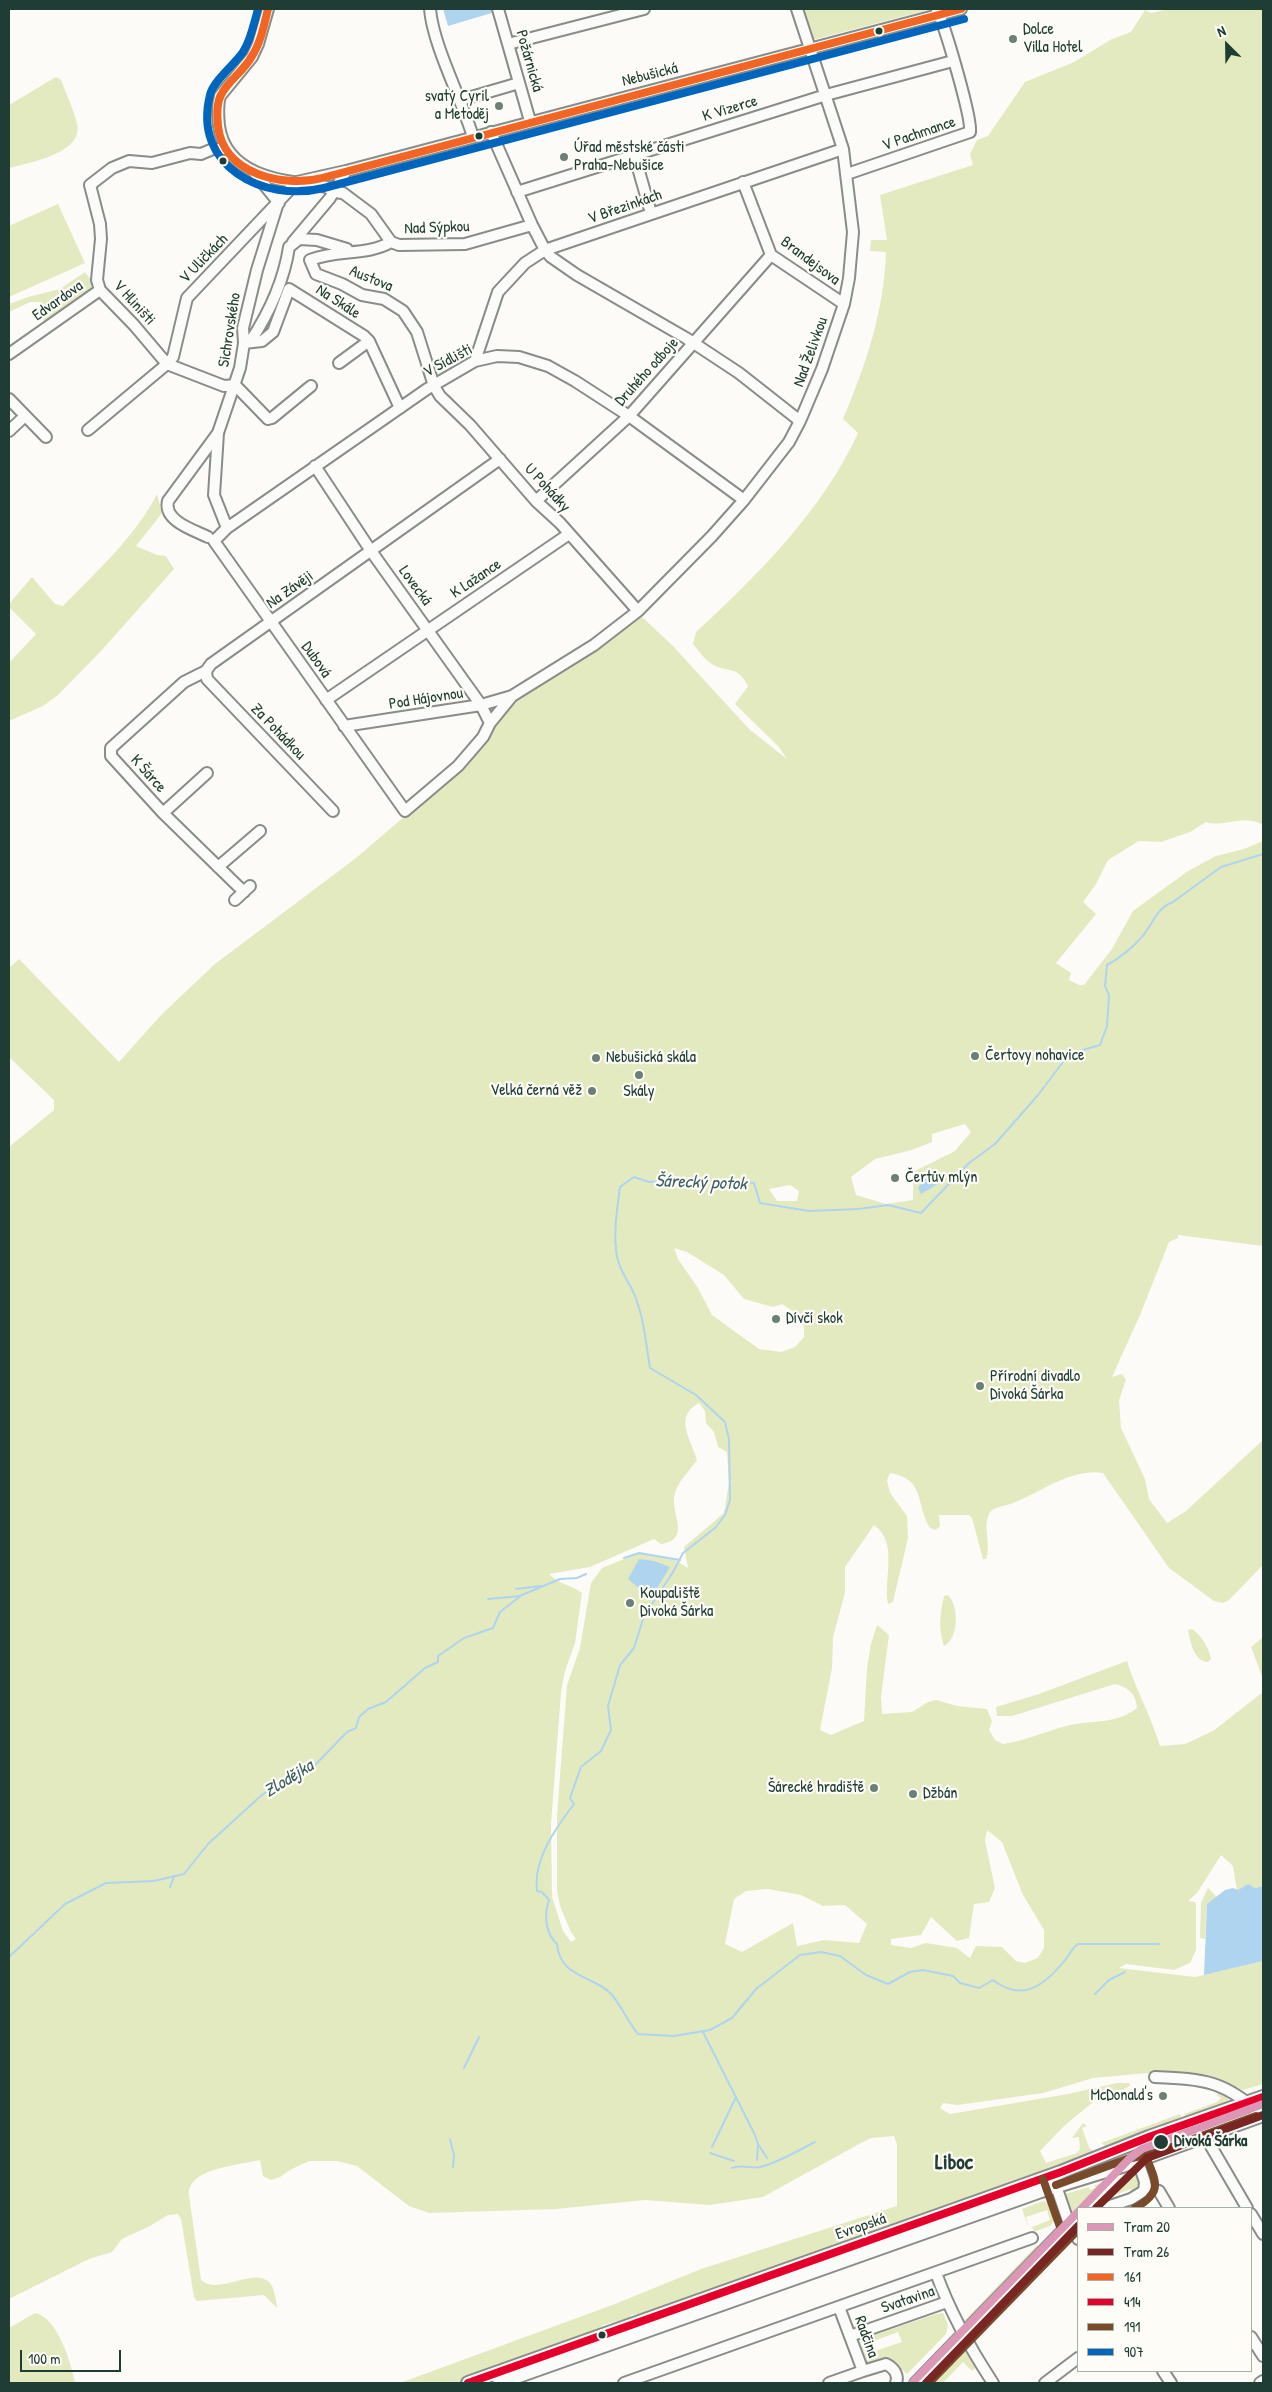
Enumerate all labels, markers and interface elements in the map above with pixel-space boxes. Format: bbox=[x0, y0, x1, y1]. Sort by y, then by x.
place label: Dolce Villa Hotel bbox=[1023, 20, 1082, 58]
north arrow bbox=[1202, 20, 1252, 70]
text: N bbox=[1214, 21, 1228, 41]
unlabelled marker bbox=[874, 26, 884, 36]
street label: Požárnická bbox=[511, 28, 547, 94]
marker: Dolce Villa Hotel bbox=[1007, 33, 1019, 45]
street label: Nebušická bbox=[620, 59, 680, 91]
place label: svatý Cyril a Metoděj bbox=[425, 87, 489, 125]
street label: K Vizerce bbox=[700, 92, 760, 126]
marker: svatý Cyril a Metoděj bbox=[493, 100, 505, 112]
street label: V Pachmance bbox=[880, 112, 958, 156]
unlabelled marker bbox=[474, 131, 484, 141]
place label: Úřad městské části Praha-Nebušice bbox=[574, 138, 685, 176]
marker: Úřad městské části Praha-Nebušice bbox=[558, 151, 570, 163]
unlabelled marker bbox=[218, 156, 228, 166]
street label: V Březinkách bbox=[586, 185, 664, 229]
street label: Nad Sýpkou bbox=[404, 217, 470, 239]
street label: V Uličkách bbox=[176, 230, 232, 288]
street label: Brandejsova bbox=[777, 232, 843, 290]
street label: Austova bbox=[347, 262, 395, 296]
street label: V Hliništi bbox=[109, 276, 159, 330]
street label: Edvardova bbox=[29, 277, 87, 325]
street label: Na Skále bbox=[312, 281, 364, 323]
street label: Sichrovského bbox=[215, 291, 245, 369]
street label: Nad Želivkou bbox=[790, 314, 832, 390]
street label: Druhého odboje bbox=[611, 334, 683, 410]
street label: V Sídlišti bbox=[420, 340, 476, 382]
street label: U Pohádky bbox=[520, 460, 574, 516]
street label: K Lažance bbox=[447, 555, 505, 603]
street label: Lovecká bbox=[394, 562, 436, 610]
street label: Na Závěji bbox=[263, 567, 317, 613]
street label: Dubová bbox=[297, 638, 335, 682]
street label: Pod Hájovnou bbox=[388, 684, 464, 714]
street label: Za Pohádkou bbox=[246, 700, 310, 764]
street label: K Šárce bbox=[126, 751, 170, 797]
place label: Čertovy nohavice bbox=[985, 1046, 1084, 1066]
place label: Nebušická skála bbox=[606, 1048, 696, 1068]
marker: Čertovy nohavice bbox=[969, 1050, 981, 1062]
marker: Nebušická skála bbox=[590, 1052, 602, 1064]
marker: Skály bbox=[633, 1069, 645, 1081]
place label: Velká černá věž bbox=[490, 1081, 582, 1101]
place label: Skály bbox=[623, 1082, 655, 1102]
marker: Velká černá věž bbox=[586, 1085, 598, 1097]
place label: Čertův mlýn bbox=[905, 1168, 977, 1188]
water label: Šárecký potok bbox=[655, 1171, 747, 1195]
marker: Čertův mlýn bbox=[889, 1172, 901, 1184]
place label: Dívčí skok bbox=[786, 1309, 843, 1329]
marker: Dívčí skok bbox=[770, 1313, 782, 1325]
place label: Přírodní divadlo Divoká Šárka bbox=[990, 1367, 1080, 1405]
marker: Přírodní divadlo Divoká Šárka bbox=[974, 1380, 986, 1392]
place label: Koupaliště Divoká Šárka bbox=[640, 1584, 713, 1622]
marker: Koupaliště Divoká Šárka bbox=[624, 1597, 636, 1609]
water label: Zlodějka bbox=[260, 1756, 318, 1802]
place label: Šárecké hradiště bbox=[768, 1778, 864, 1798]
marker: Šárecké hradiště bbox=[868, 1782, 880, 1794]
place label: Džbán bbox=[923, 1784, 958, 1804]
marker: Džbán bbox=[907, 1788, 919, 1800]
place label: McDonald's bbox=[1090, 2086, 1153, 2106]
marker: McDonald's bbox=[1157, 2090, 1169, 2102]
place label: Divoká Šárka bbox=[1174, 2132, 1247, 2152]
marker: Divoká Šárka bbox=[1152, 2133, 1170, 2151]
district label: Liboc bbox=[935, 2150, 973, 2176]
legend bbox=[1077, 2207, 1252, 2372]
street label: Evropská bbox=[833, 2209, 889, 2245]
text: Tram 20 bbox=[1124, 2216, 1170, 2237]
text: Tram 26 bbox=[1124, 2241, 1169, 2262]
text: 161 bbox=[1124, 2266, 1141, 2287]
street label: Svatavina bbox=[879, 2282, 937, 2318]
text: 414 bbox=[1124, 2291, 1141, 2312]
street label: Radčina bbox=[850, 2313, 882, 2361]
text: 191 bbox=[1124, 2316, 1140, 2337]
unlabelled marker bbox=[597, 2330, 607, 2340]
scale bar bbox=[22, 2340, 124, 2372]
text: 907 bbox=[1124, 2341, 1144, 2362]
text: 100 m bbox=[28, 2348, 61, 2369]

